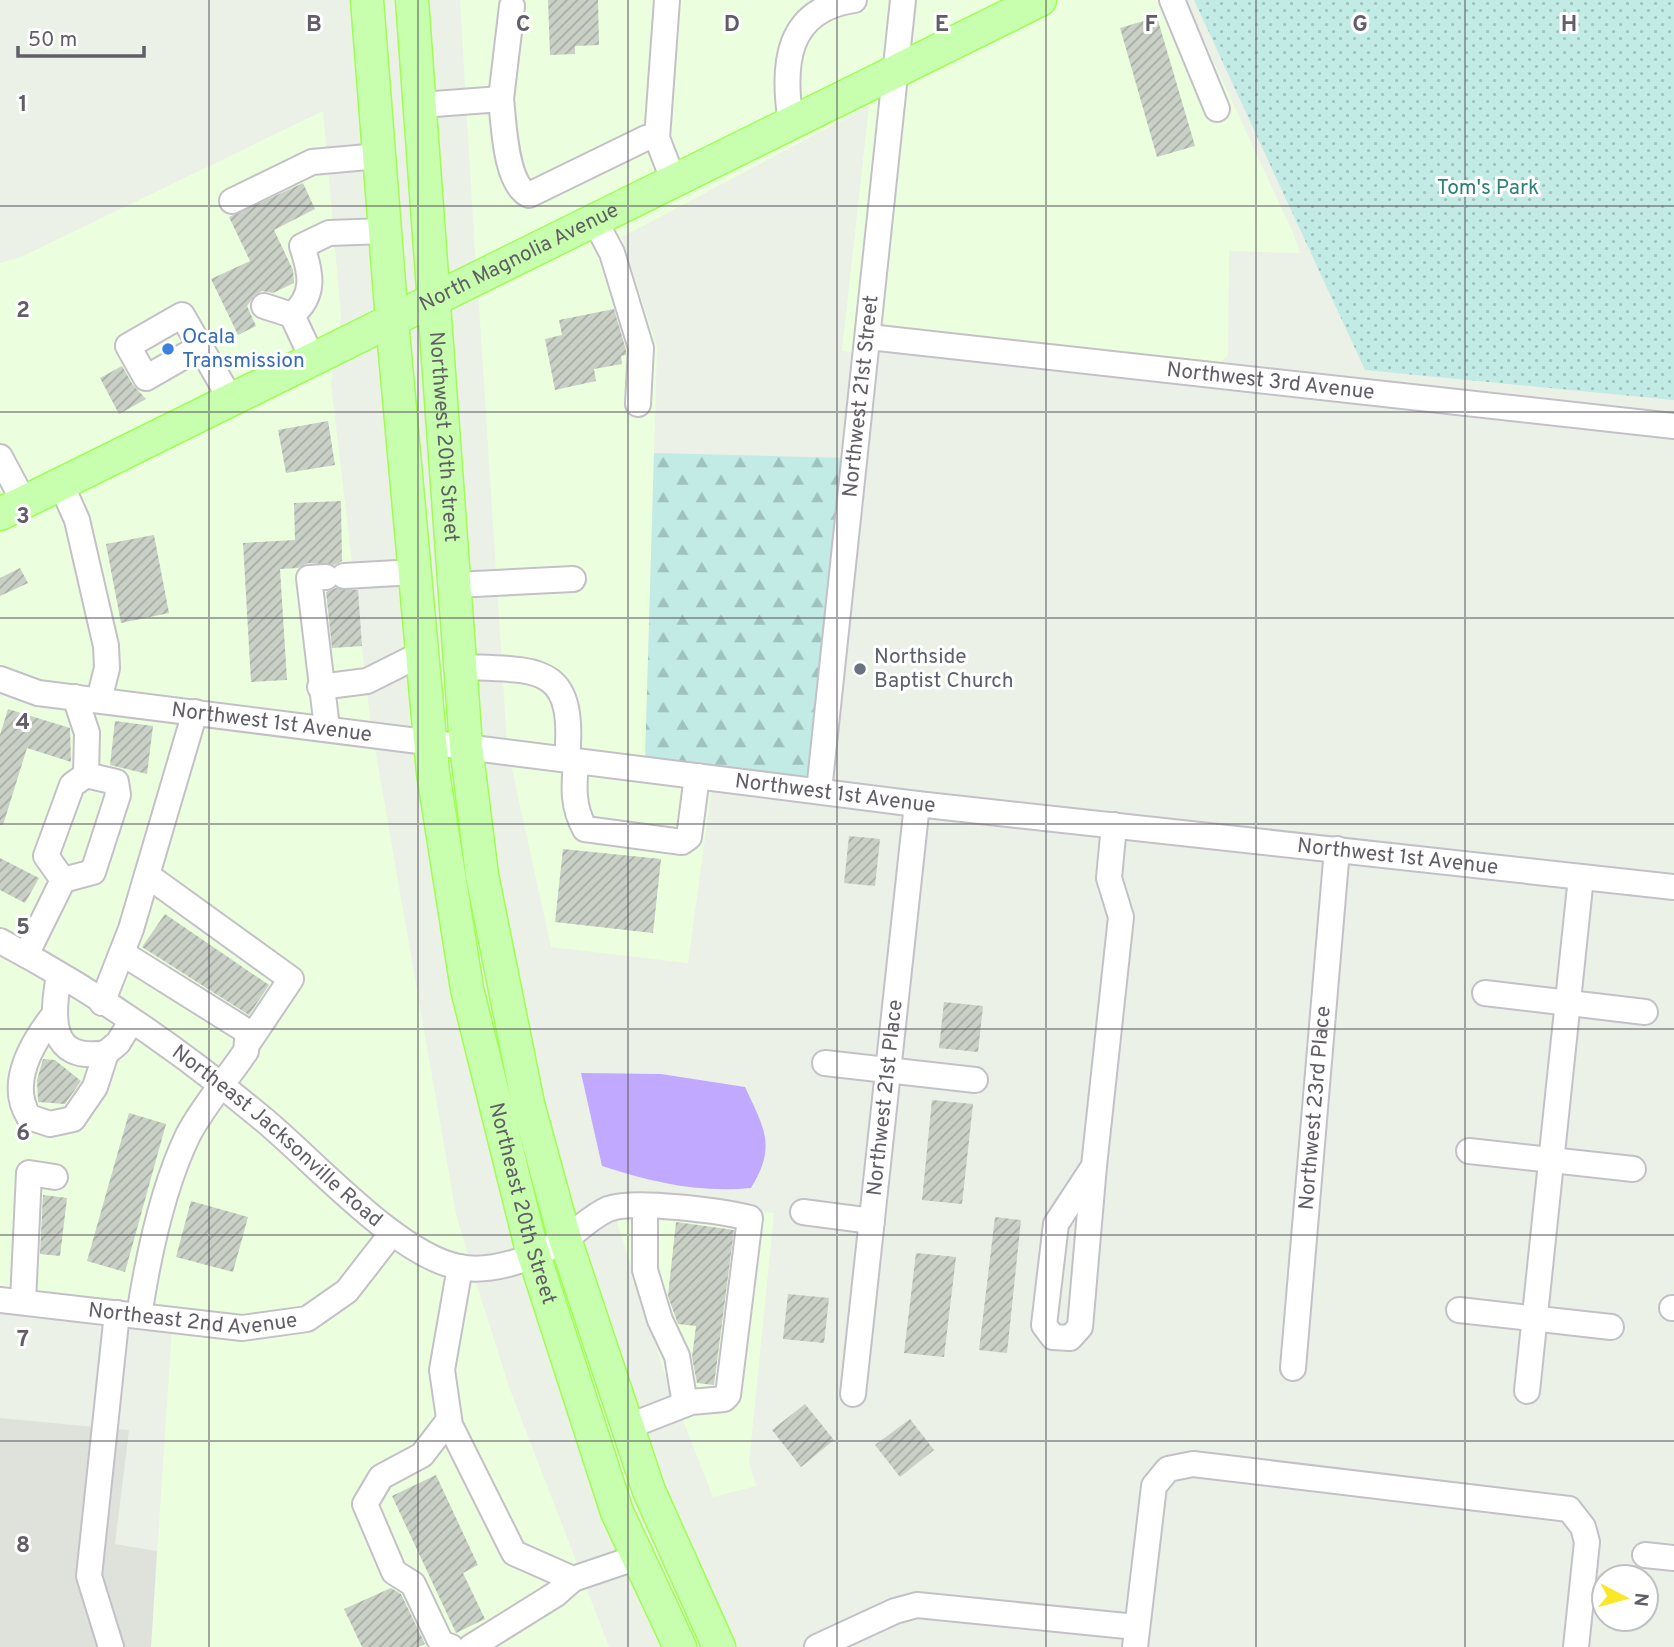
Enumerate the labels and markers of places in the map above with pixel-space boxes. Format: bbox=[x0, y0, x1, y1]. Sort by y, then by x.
place label: Ocala Transmission bbox=[182, 324, 305, 375]
marker: Ocala Transmission bbox=[160, 341, 176, 357]
place label: Northside Baptist Church bbox=[874, 644, 1014, 695]
marker: Northside Baptist Church bbox=[852, 661, 868, 677]

